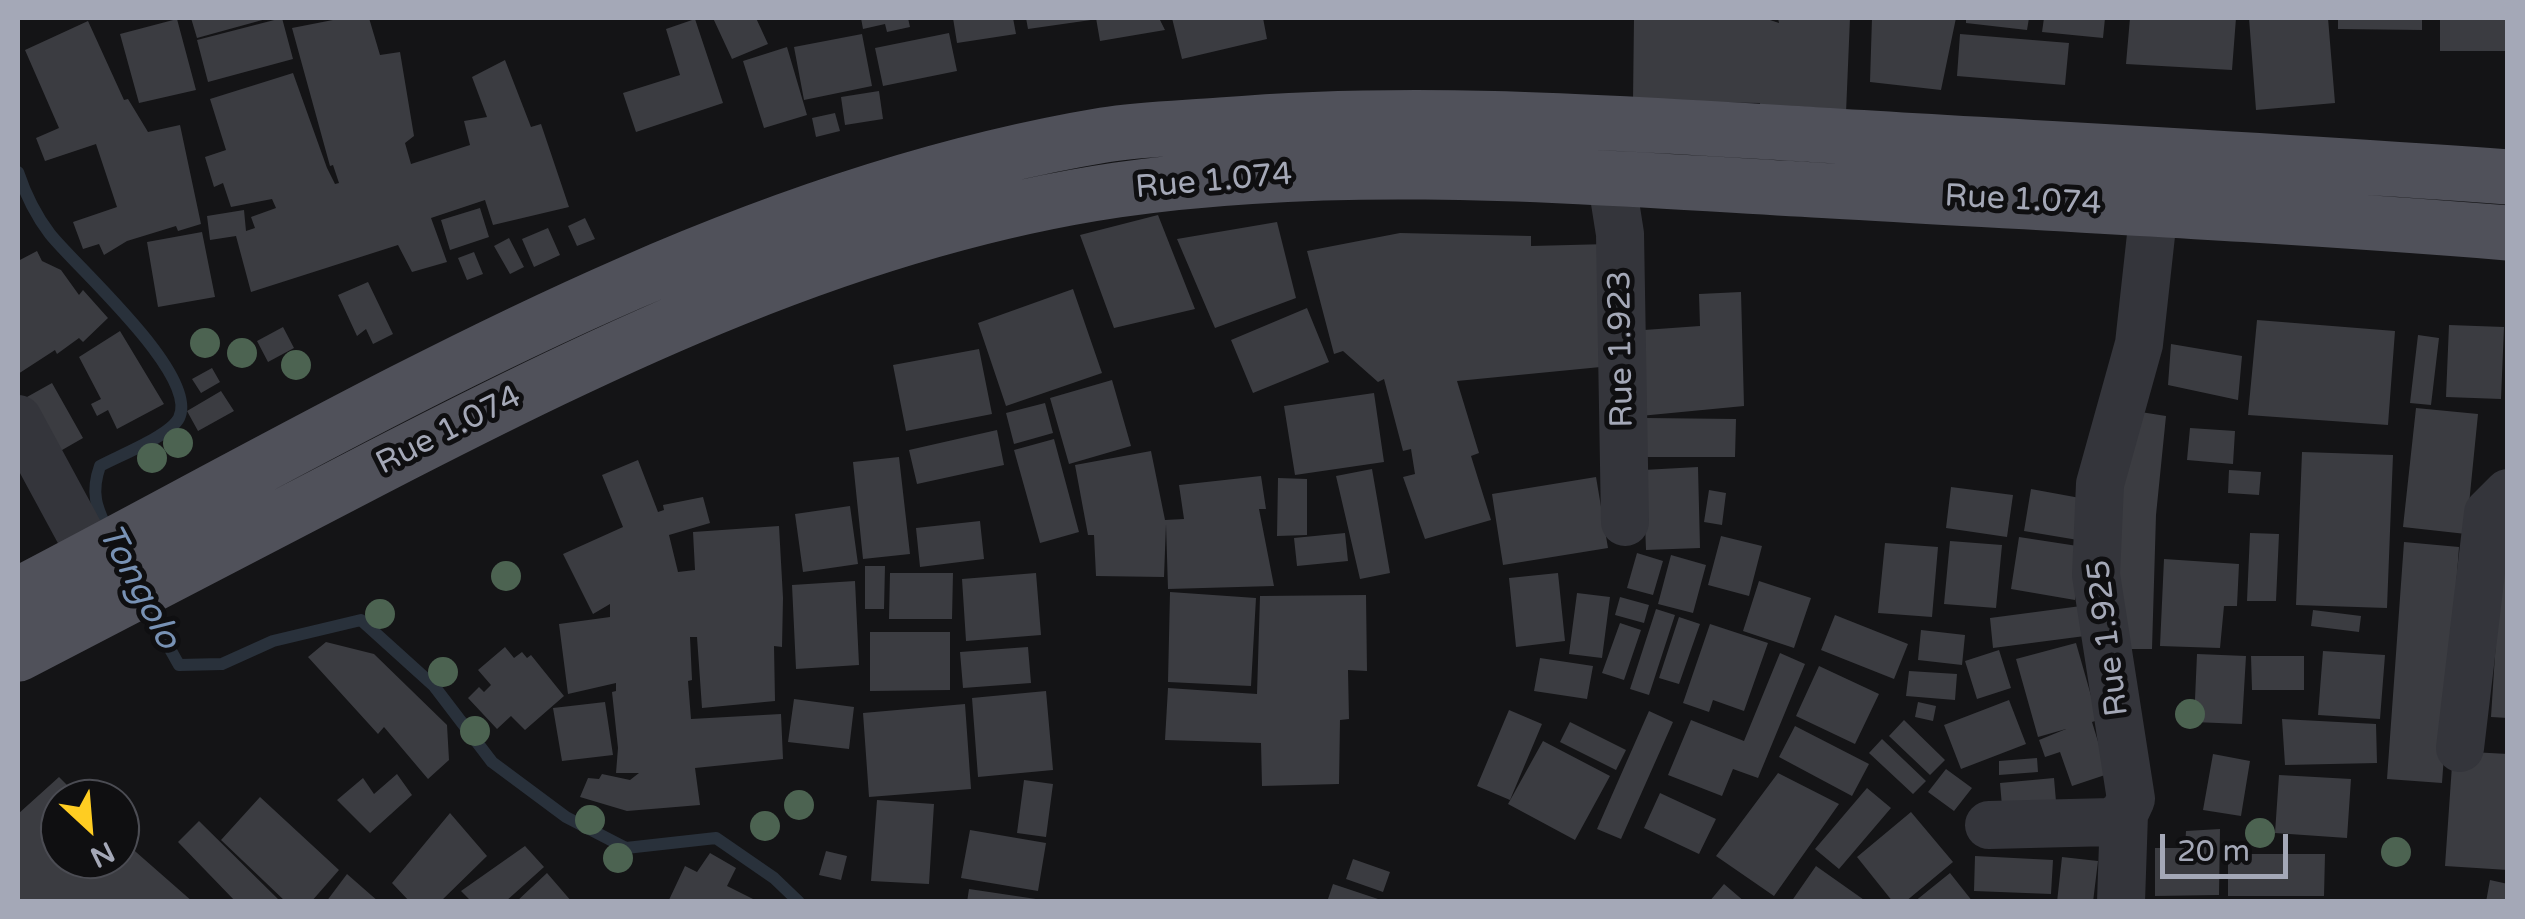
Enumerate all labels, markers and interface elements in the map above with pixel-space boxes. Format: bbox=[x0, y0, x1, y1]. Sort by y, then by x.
street label: Rue 1.074 bbox=[1134, 156, 1294, 208]
street label: Rue 1.074 bbox=[1943, 178, 2103, 224]
street label: Rue 1.923 bbox=[1601, 270, 1643, 428]
street label: Rue 1.074 bbox=[370, 378, 528, 484]
water label: Tongolo bbox=[88, 518, 188, 656]
street label: Rue 1.925 bbox=[2080, 558, 2138, 718]
north arrow bbox=[40, 779, 140, 879]
scale bar bbox=[2165, 814, 2292, 876]
text: 20 m bbox=[2177, 833, 2250, 870]
text: N bbox=[85, 834, 120, 874]

